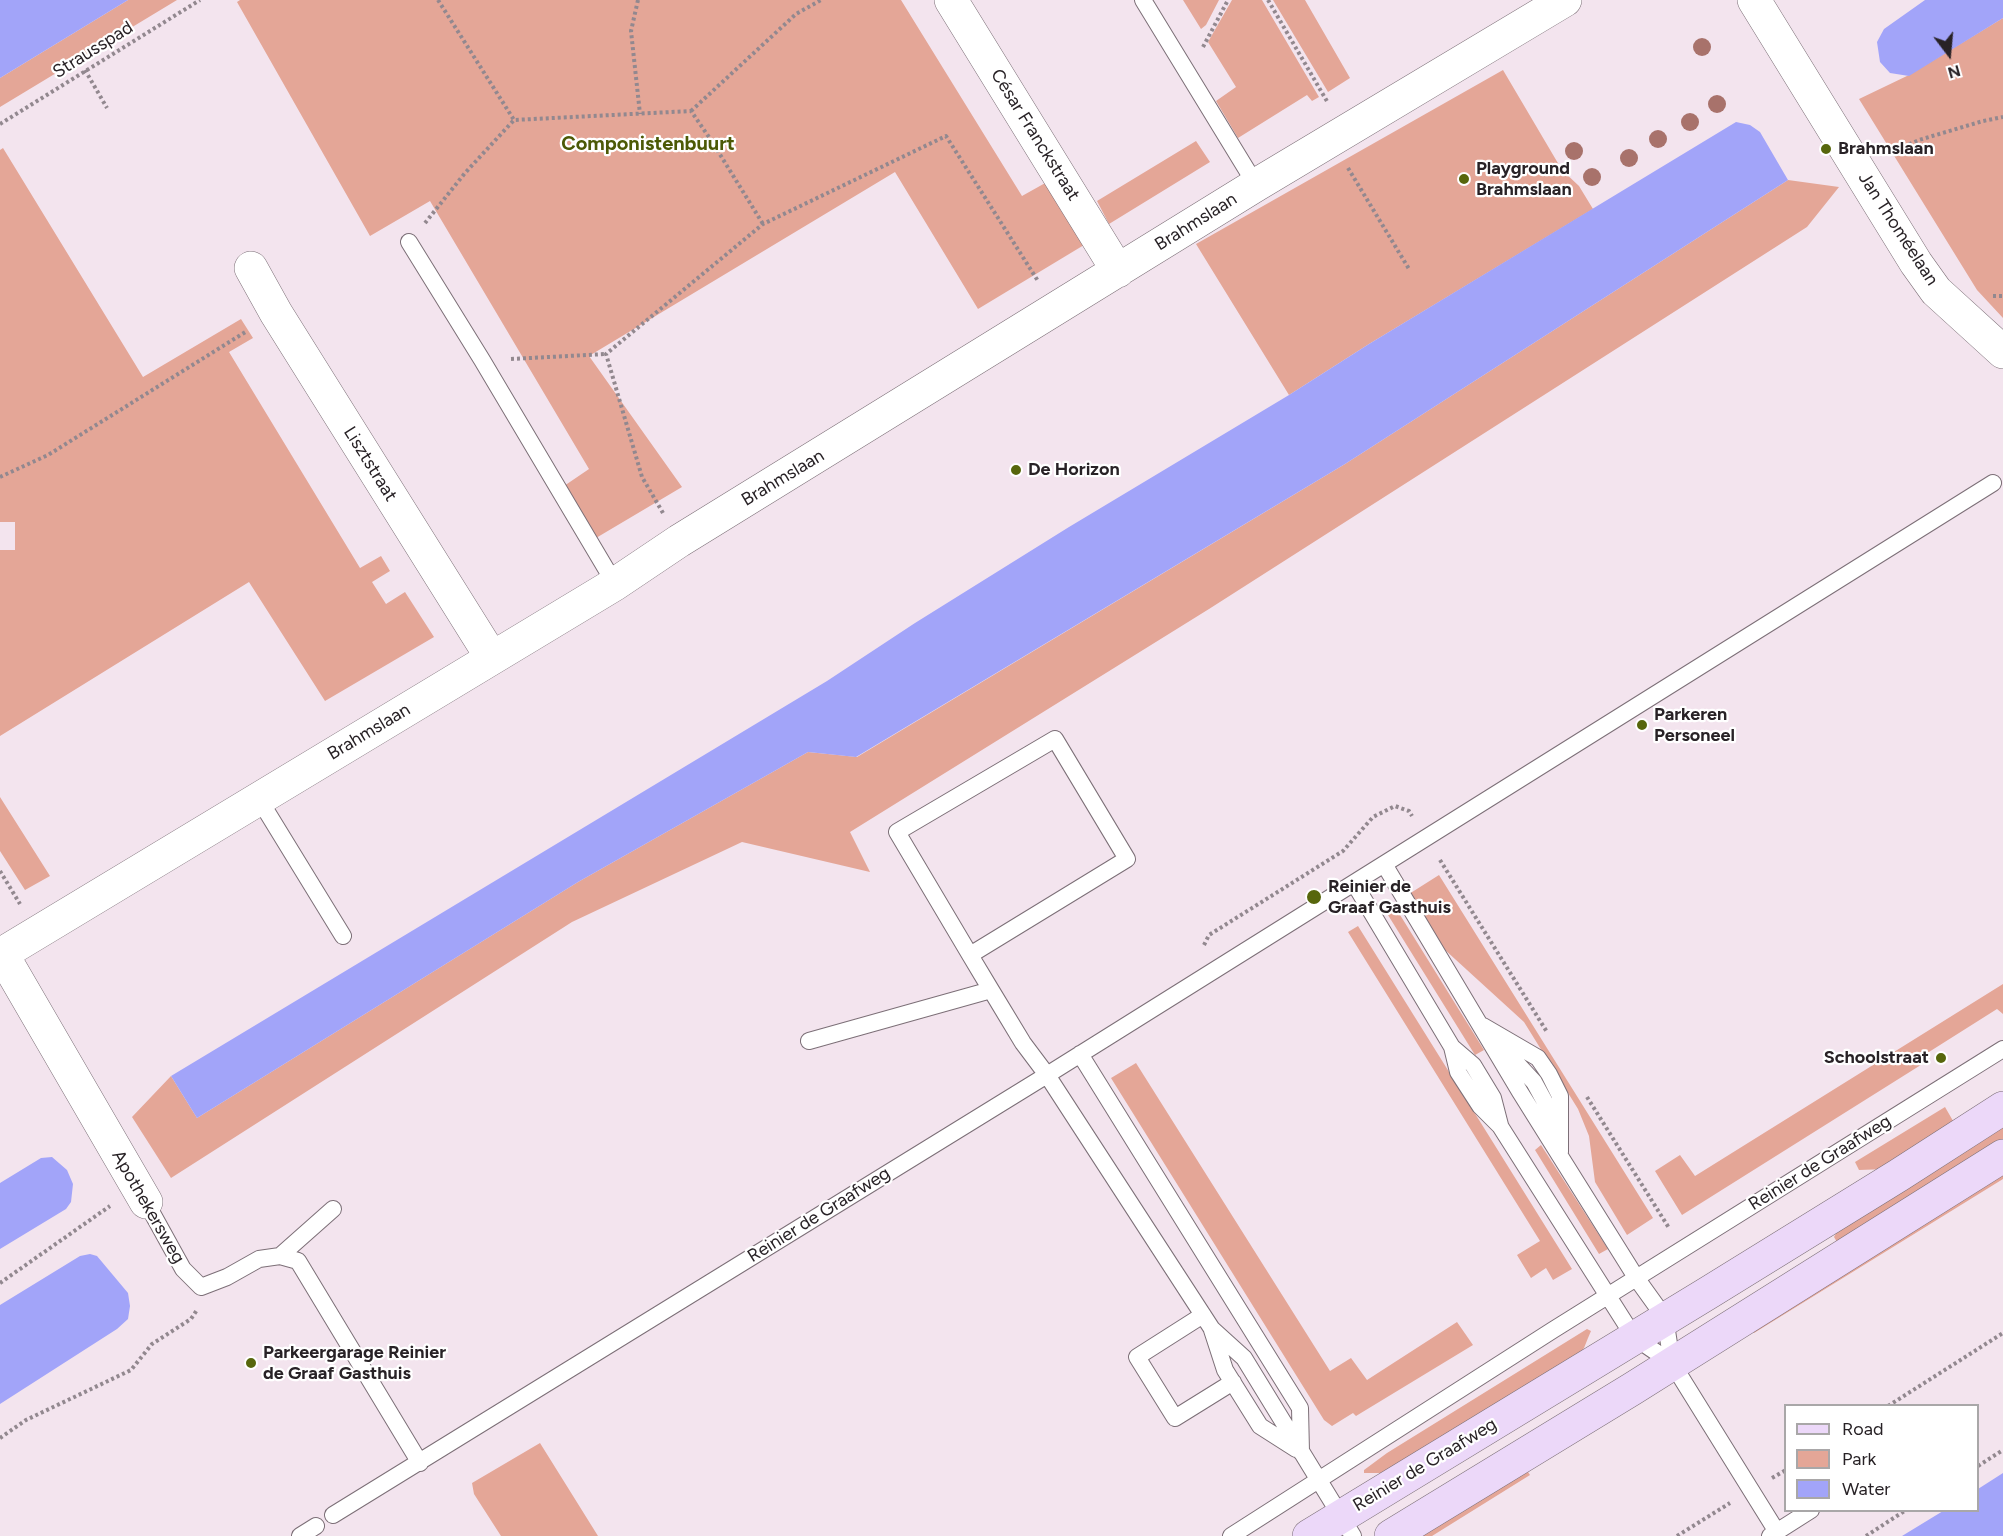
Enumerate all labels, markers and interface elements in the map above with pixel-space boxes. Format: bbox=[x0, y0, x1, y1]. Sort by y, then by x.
street label: Strausspad bbox=[49, 17, 137, 83]
north arrow bbox=[1919, 24, 1979, 84]
text: N bbox=[1946, 61, 1963, 83]
street label: César Franckstraat bbox=[986, 65, 1084, 205]
district label: Componistenbuurt bbox=[561, 132, 735, 156]
place label: Brahmslaan bbox=[1838, 138, 1934, 160]
marker: Brahmslaan bbox=[1819, 142, 1833, 156]
place label: Playground Brahmslaan bbox=[1476, 158, 1572, 201]
street label: Jan Thoméelaan bbox=[1853, 168, 1943, 290]
marker: Playground Brahmslaan bbox=[1457, 172, 1471, 186]
street label: Brahmslaan bbox=[1151, 188, 1241, 256]
street label: Lisztstraat bbox=[339, 423, 401, 505]
street label: Brahmslaan bbox=[738, 445, 828, 511]
place label: De Horizon bbox=[1028, 459, 1120, 481]
marker: De Horizon bbox=[1009, 463, 1023, 477]
street label: Brahmslaan bbox=[324, 699, 414, 765]
place label: Parkeren Personeel bbox=[1654, 704, 1735, 746]
marker: Parkeren Personeel bbox=[1635, 718, 1649, 732]
place label: Reinier de Graaf Gasthuis bbox=[1328, 876, 1451, 918]
marker: Reinier de Graaf Gasthuis bbox=[1305, 888, 1323, 906]
place label: Schoolstraat bbox=[1824, 1047, 1929, 1069]
marker: Schoolstraat bbox=[1934, 1051, 1948, 1065]
street label: Reinier de Graafweg bbox=[1745, 1110, 1895, 1216]
street label: Apothekersweg bbox=[107, 1147, 189, 1267]
street label: Reinier de Graafweg bbox=[744, 1162, 894, 1268]
place label: Parkeergarage Reinier de Graaf Gasthuis bbox=[263, 1342, 446, 1384]
marker: Parkeergarage Reinier de Graaf Gasthuis bbox=[244, 1356, 258, 1370]
legend bbox=[1784, 1404, 1979, 1512]
street label: Reinier de Graafweg bbox=[1349, 1414, 1501, 1516]
text: Road bbox=[1842, 1418, 1883, 1440]
text: Park bbox=[1842, 1448, 1876, 1470]
text: Water bbox=[1842, 1478, 1890, 1500]

